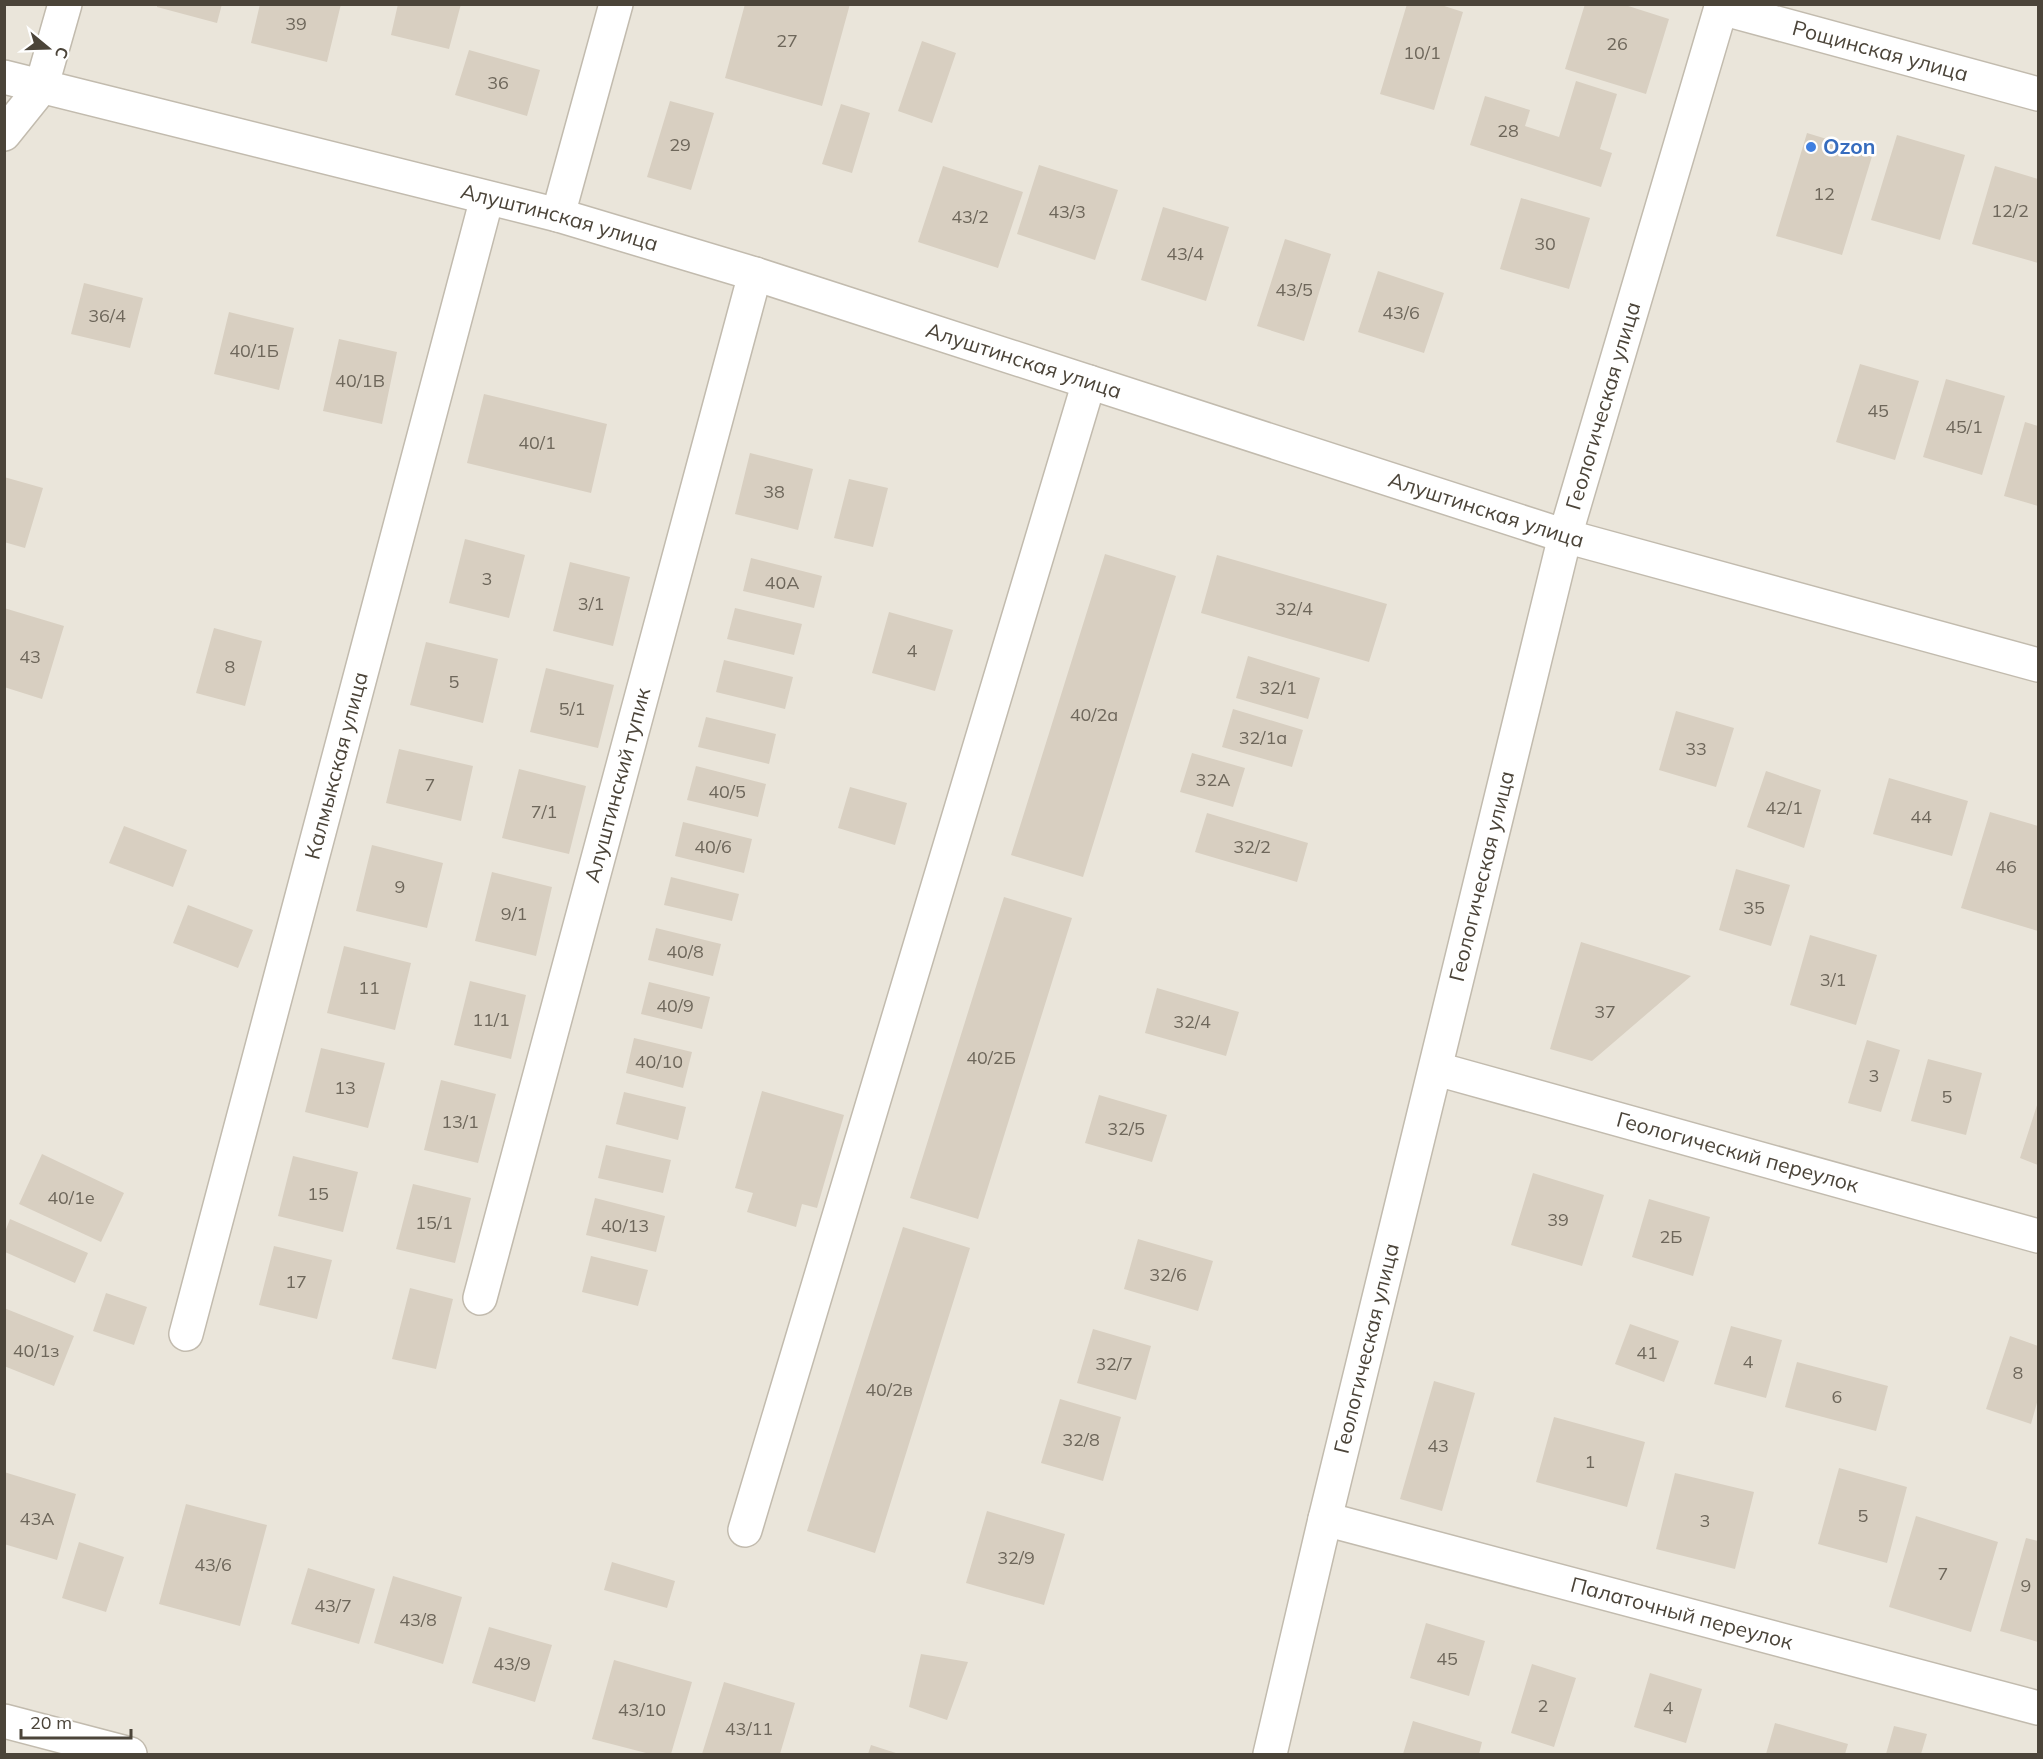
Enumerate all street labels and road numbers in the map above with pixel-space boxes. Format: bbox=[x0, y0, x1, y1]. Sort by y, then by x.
street label: Рощинская улица bbox=[1790, 14, 1971, 87]
street label: Алуштинская улица bbox=[458, 177, 662, 256]
street label: Геологическая улица bbox=[1559, 298, 1645, 513]
street label: Алуштинская улица bbox=[923, 316, 1125, 404]
street label: Алуштинская улица bbox=[1385, 466, 1587, 553]
street label: Калмыкская улица bbox=[298, 669, 373, 862]
street label: Алуштинский тупик bbox=[578, 684, 656, 885]
street label: Геологическая улица bbox=[1443, 768, 1519, 984]
street label: Геологический переулок bbox=[1614, 1106, 1863, 1198]
street label: Геологическая улица bbox=[1327, 1240, 1404, 1456]
street label: Палаточный переулок bbox=[1568, 1571, 1797, 1655]

